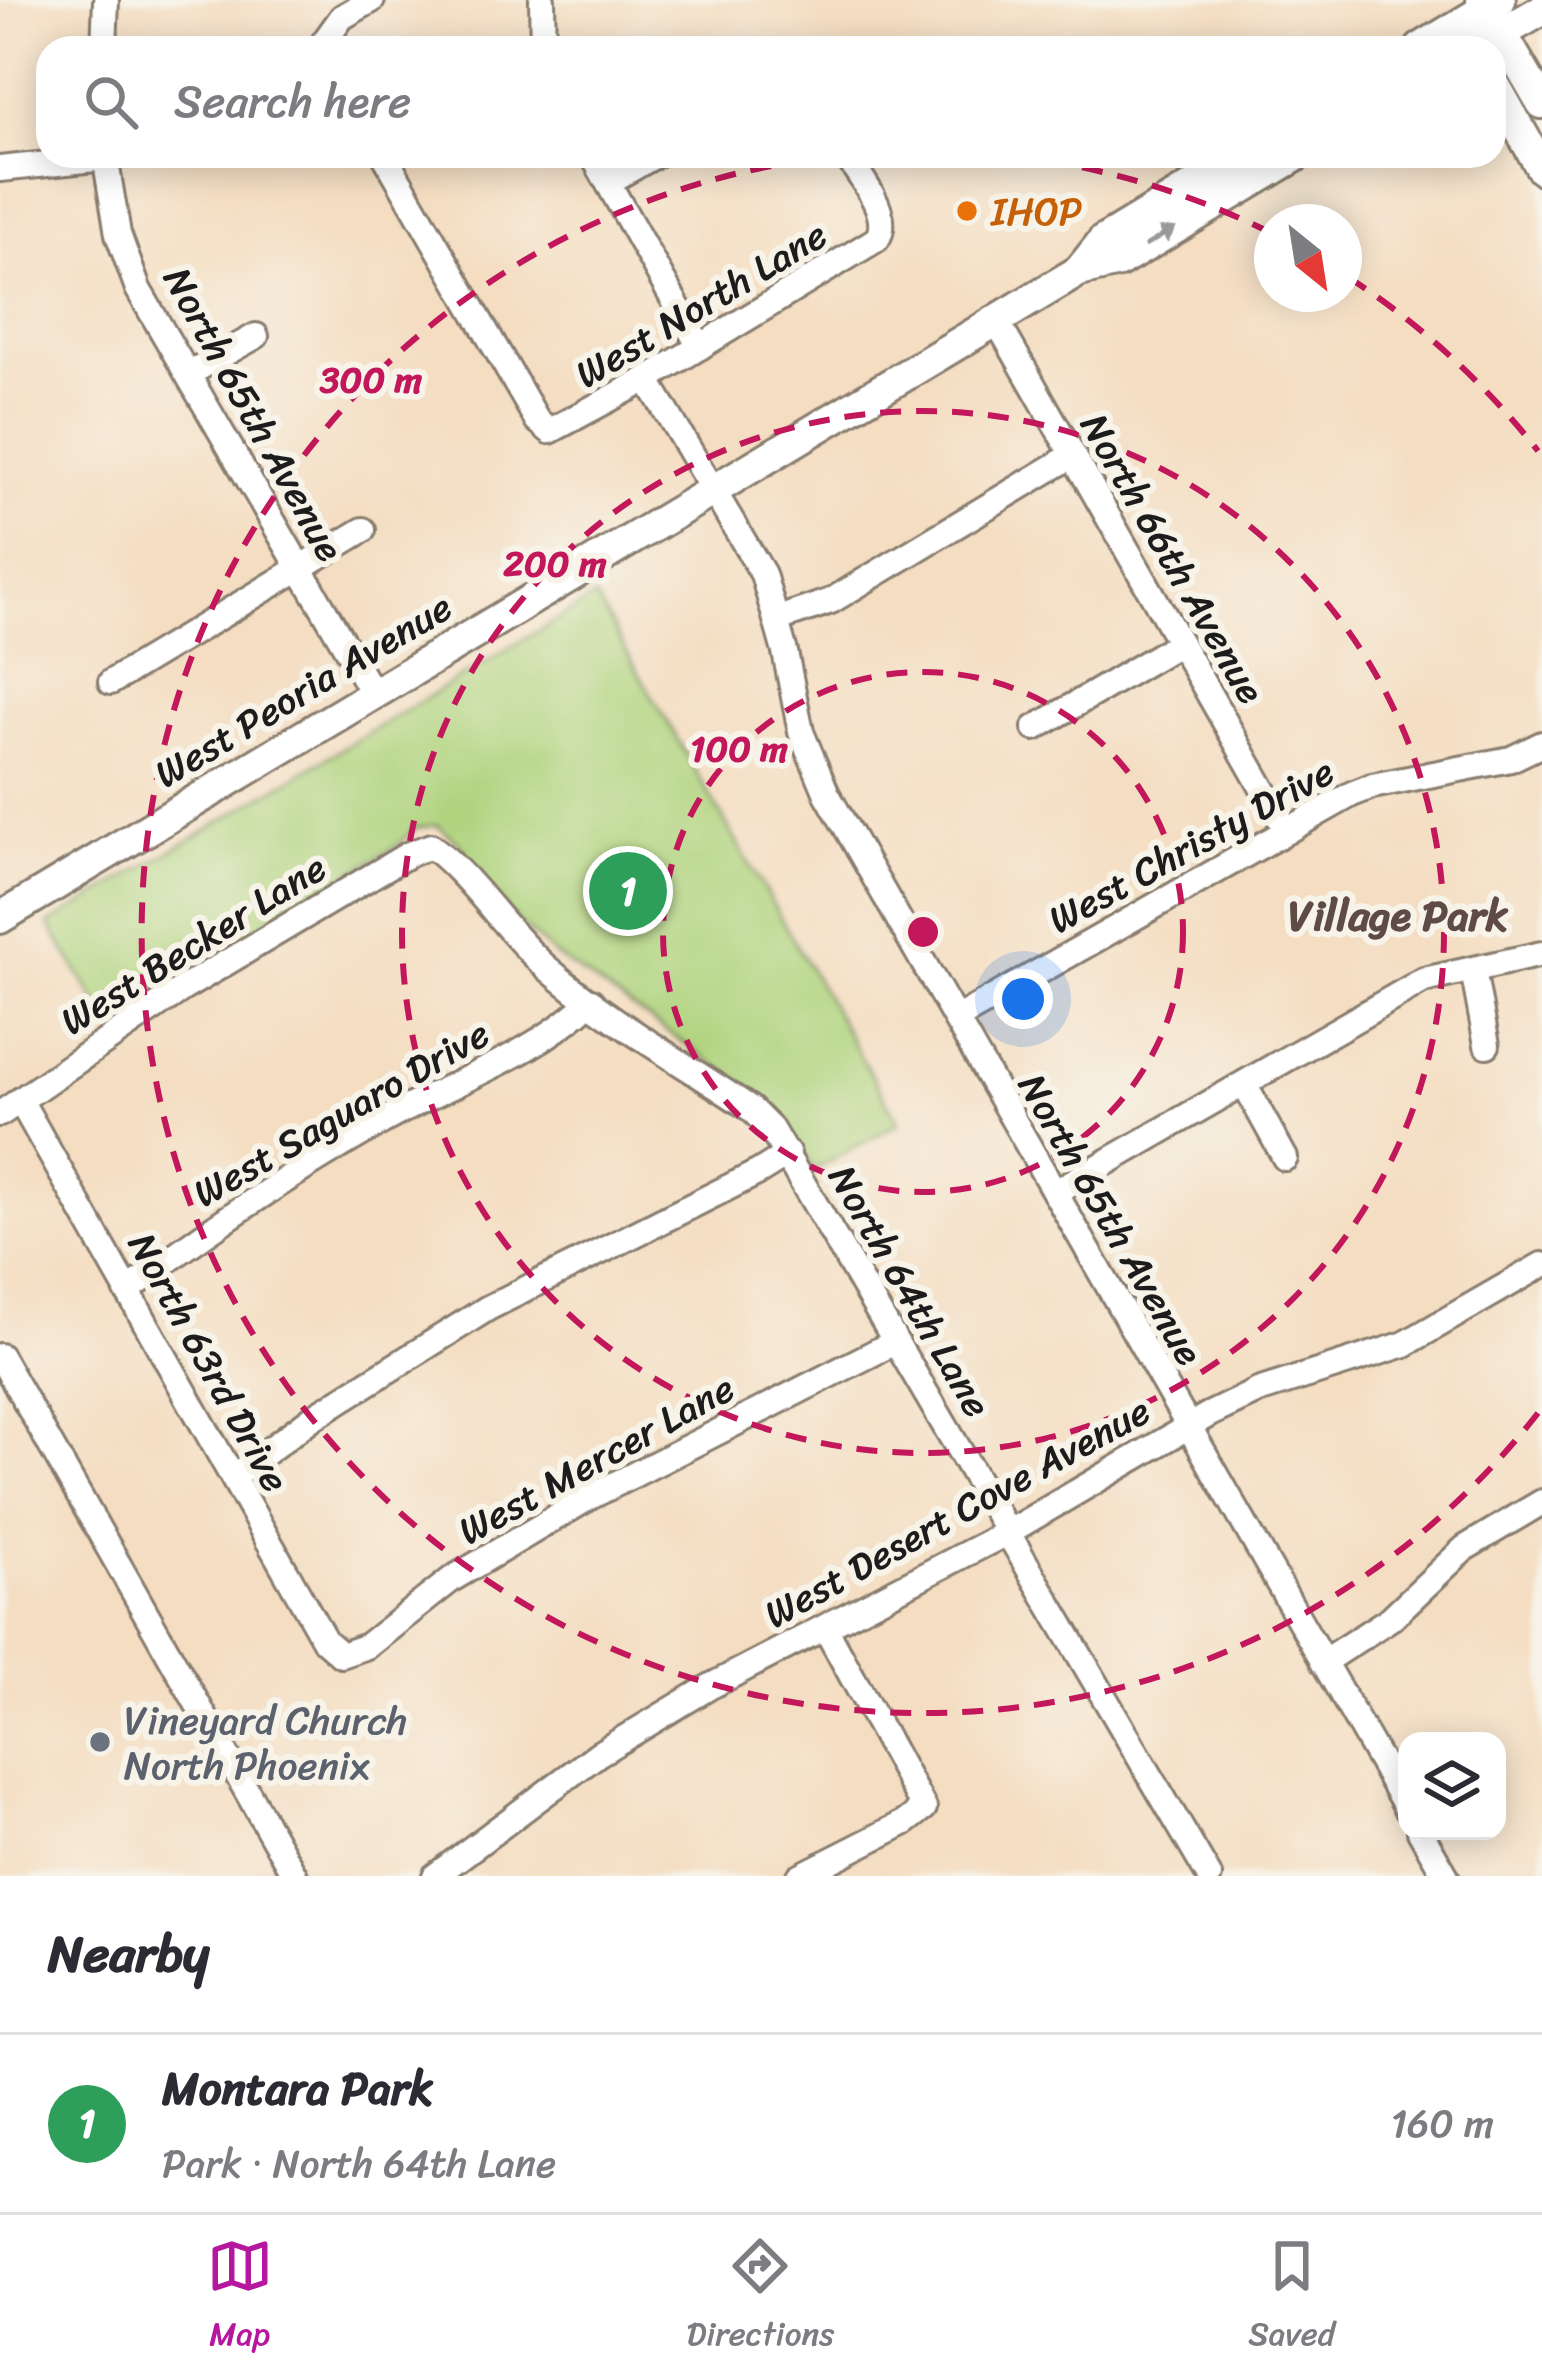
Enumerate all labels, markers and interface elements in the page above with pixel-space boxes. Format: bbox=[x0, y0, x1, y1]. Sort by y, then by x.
search box bbox=[36, 36, 1506, 168]
text: Search here bbox=[174, 62, 411, 142]
icon: search bbox=[78, 69, 144, 135]
place label: IHOP bbox=[990, 177, 1082, 246]
marker: IHOP bbox=[954, 198, 980, 224]
street label: West North Lane bbox=[561, 201, 841, 407]
north arrow bbox=[1254, 204, 1362, 312]
one-way arrow bbox=[1143, 227, 1177, 248]
street label: North 65th Avenue bbox=[144, 254, 364, 575]
text: 300 m bbox=[319, 348, 422, 412]
street label: North 66th Avenue bbox=[1061, 399, 1285, 717]
text: 200 m bbox=[503, 532, 607, 596]
street label: West Peoria Avenue bbox=[140, 573, 466, 807]
text: 100 m bbox=[690, 717, 788, 781]
street label: West Christy Drive bbox=[1035, 737, 1347, 953]
street label: West Becker Lane bbox=[46, 834, 340, 1054]
pin: 1 bbox=[589, 846, 667, 936]
district label: Village Park bbox=[1288, 879, 1509, 953]
centre of rings bbox=[902, 911, 944, 953]
your location bbox=[993, 969, 1053, 1029]
street label: West Saguaro Drive bbox=[179, 1000, 503, 1226]
street label: North 65th Avenue bbox=[999, 1059, 1223, 1379]
street label: North 64th Lane bbox=[809, 1151, 1011, 1431]
street label: North 63rd Drive bbox=[109, 1219, 309, 1505]
street label: West Mercer Lane bbox=[445, 1354, 747, 1564]
street label: West Desert Cove Avenue bbox=[751, 1377, 1163, 1647]
place label: Vineyard Church North Phoenix bbox=[124, 1686, 407, 1800]
marker: Vineyard Church North Phoenix bbox=[87, 1729, 113, 1755]
map controls bbox=[1398, 1732, 1506, 1840]
button: layers bbox=[1398, 1732, 1506, 1840]
text: Nearby bbox=[48, 1909, 209, 1999]
text: Montara Park bbox=[162, 2049, 433, 2129]
text: 1 bbox=[79, 2089, 95, 2158]
text: 160 m bbox=[1390, 2089, 1494, 2158]
text: Park · North 64th Lane bbox=[162, 2129, 556, 2198]
tab: Map bbox=[207, 2233, 273, 2363]
tab: Directions bbox=[687, 2233, 834, 2363]
tab: Saved bbox=[1248, 2233, 1335, 2363]

